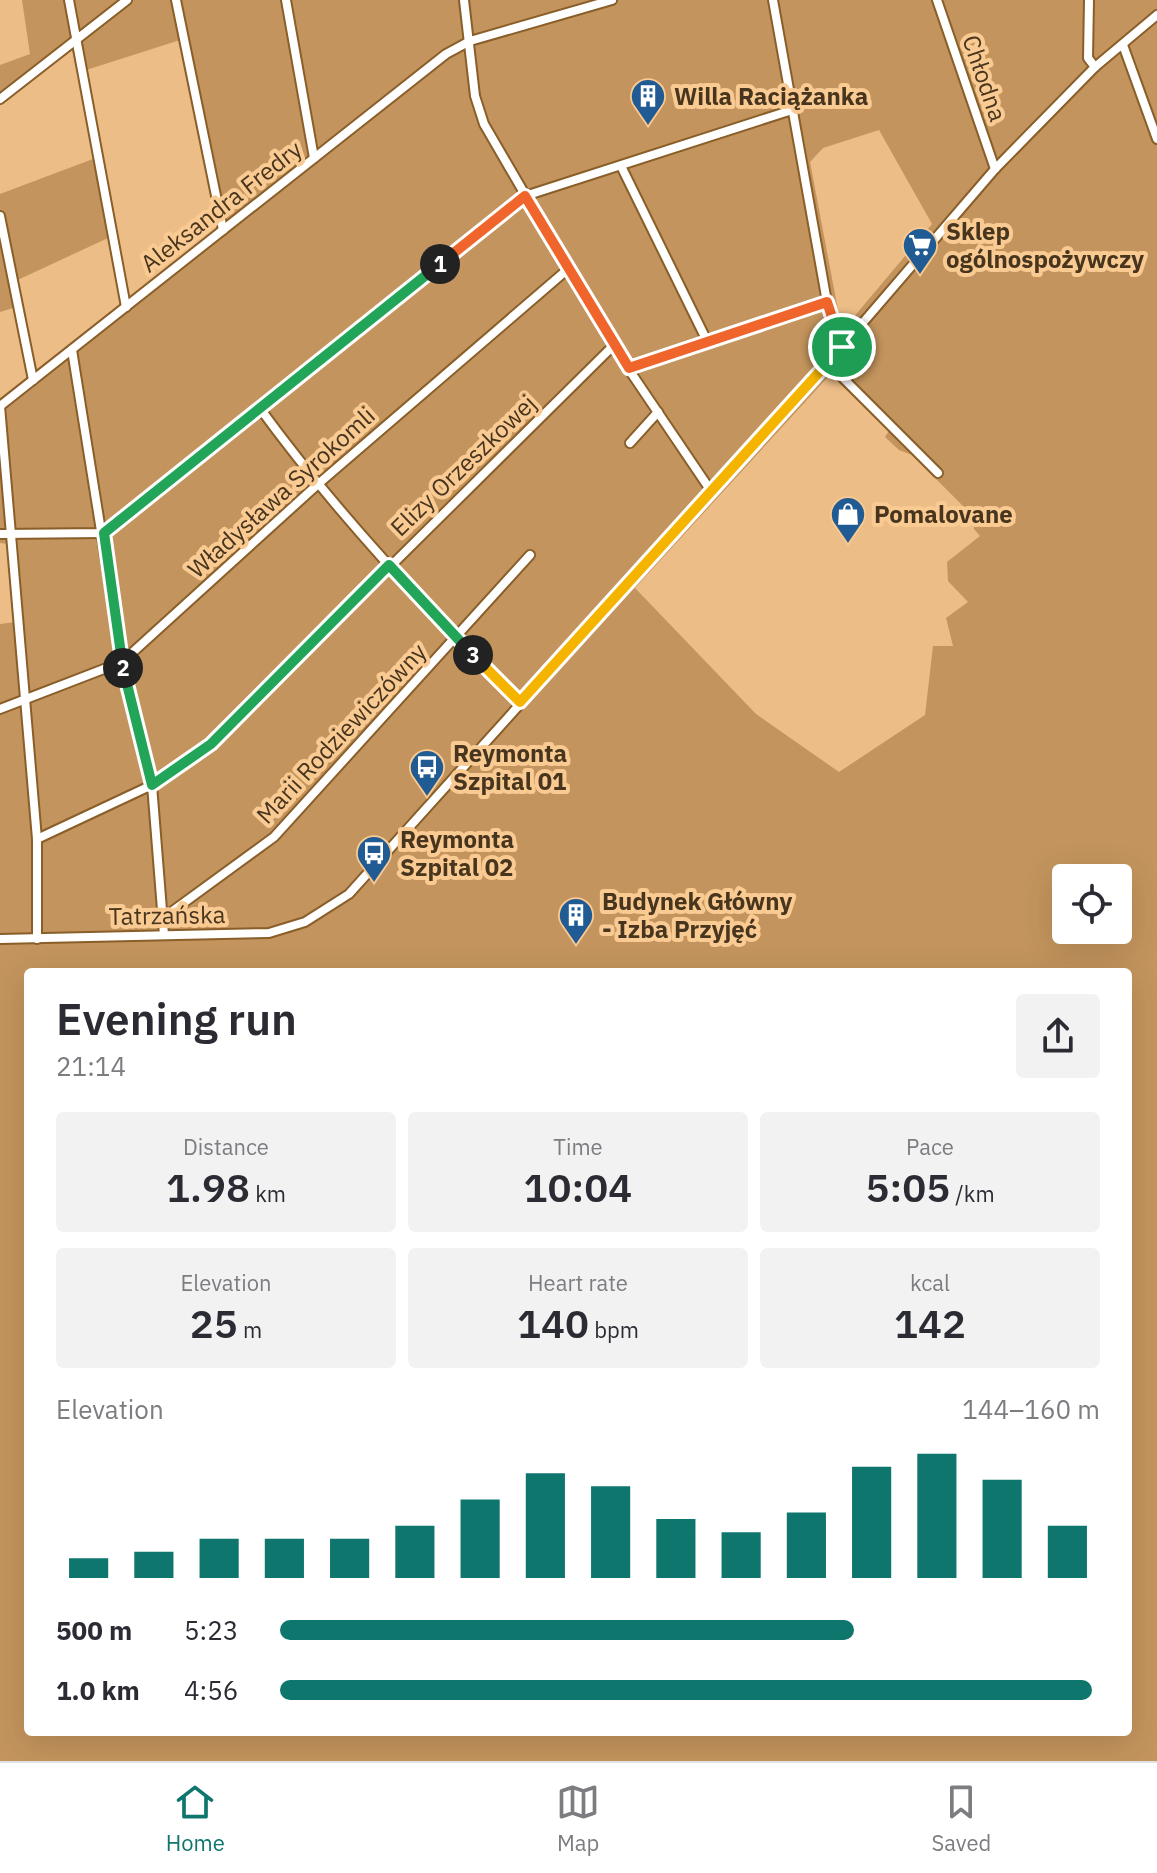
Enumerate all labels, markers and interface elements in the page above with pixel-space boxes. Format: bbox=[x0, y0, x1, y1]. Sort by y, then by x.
street label: Chłodna bbox=[955, 31, 1015, 125]
building icon: Willa Raciążanka bbox=[629, 77, 667, 127]
place label: Willa Raciążanka bbox=[674, 80, 868, 112]
street label: Aleksandra Fredry bbox=[134, 133, 308, 279]
place label: Sklep ogólnospożywczy bbox=[946, 215, 1144, 275]
supermarket icon: Sklep ogólnospożywczy bbox=[901, 226, 939, 276]
pin: 1 bbox=[420, 244, 460, 284]
text: 1 bbox=[433, 249, 447, 278]
pin bbox=[808, 313, 876, 381]
icon: arrive bbox=[820, 325, 864, 369]
street label: Elizy Orzeszkowej bbox=[383, 387, 543, 543]
street label: Władysława Syrokomli bbox=[180, 399, 382, 585]
shop icon: Pomalovane bbox=[829, 495, 867, 545]
place label: Pomalovane bbox=[874, 498, 1013, 530]
pin: 3 bbox=[453, 635, 493, 675]
street label: Marii Rodziewiczówny bbox=[249, 636, 433, 830]
text: 3 bbox=[466, 640, 480, 669]
pin: 2 bbox=[103, 648, 143, 688]
text: 2 bbox=[116, 653, 130, 682]
place label: Reymonta Szpital 01 bbox=[453, 737, 567, 797]
bus stop icon: Reymonta Szpital 01 bbox=[408, 748, 446, 798]
place label: Reymonta Szpital 02 bbox=[400, 823, 514, 883]
bus stop icon: Reymonta Szpital 02 bbox=[355, 834, 393, 884]
map controls bbox=[1052, 864, 1132, 944]
button: locate bbox=[1052, 864, 1132, 944]
place label: Budynek Główny - Izba Przyjęć bbox=[602, 885, 792, 945]
building icon: Budynek Główny - Izba Przyjęć bbox=[557, 896, 595, 946]
street label: Tatrzańska bbox=[108, 898, 226, 932]
text: Evening run bbox=[56, 990, 297, 1047]
button: share bbox=[1016, 994, 1100, 1078]
text: 21:14 bbox=[56, 1049, 126, 1083]
text: Distance bbox=[183, 1132, 269, 1161]
text: Time bbox=[553, 1132, 603, 1161]
text: Pace bbox=[906, 1132, 954, 1161]
text: 1.98 bbox=[166, 1161, 250, 1213]
text: 10:04 bbox=[524, 1161, 632, 1213]
text: 5:05 bbox=[865, 1161, 950, 1213]
text: km bbox=[250, 1179, 286, 1208]
text: /km bbox=[950, 1179, 995, 1208]
text: Elevation bbox=[180, 1268, 272, 1297]
text: Heart rate bbox=[528, 1268, 628, 1297]
text: kcal bbox=[910, 1268, 950, 1297]
text: 25 bbox=[190, 1297, 238, 1349]
text: 140 bbox=[517, 1297, 589, 1349]
text: 142 bbox=[894, 1297, 966, 1349]
text: m bbox=[238, 1315, 262, 1344]
text: bpm bbox=[589, 1315, 639, 1344]
text: Elevation bbox=[56, 1392, 164, 1426]
text: 144–160 m bbox=[962, 1392, 1100, 1426]
text: 500 m bbox=[56, 1613, 132, 1647]
text: 5:23 bbox=[184, 1613, 238, 1647]
text: 1.0 km bbox=[56, 1673, 140, 1707]
text: 4:56 bbox=[184, 1673, 238, 1707]
tab: Home bbox=[166, 1780, 225, 1857]
tab: Map bbox=[556, 1780, 600, 1857]
tab: Saved bbox=[931, 1780, 991, 1857]

